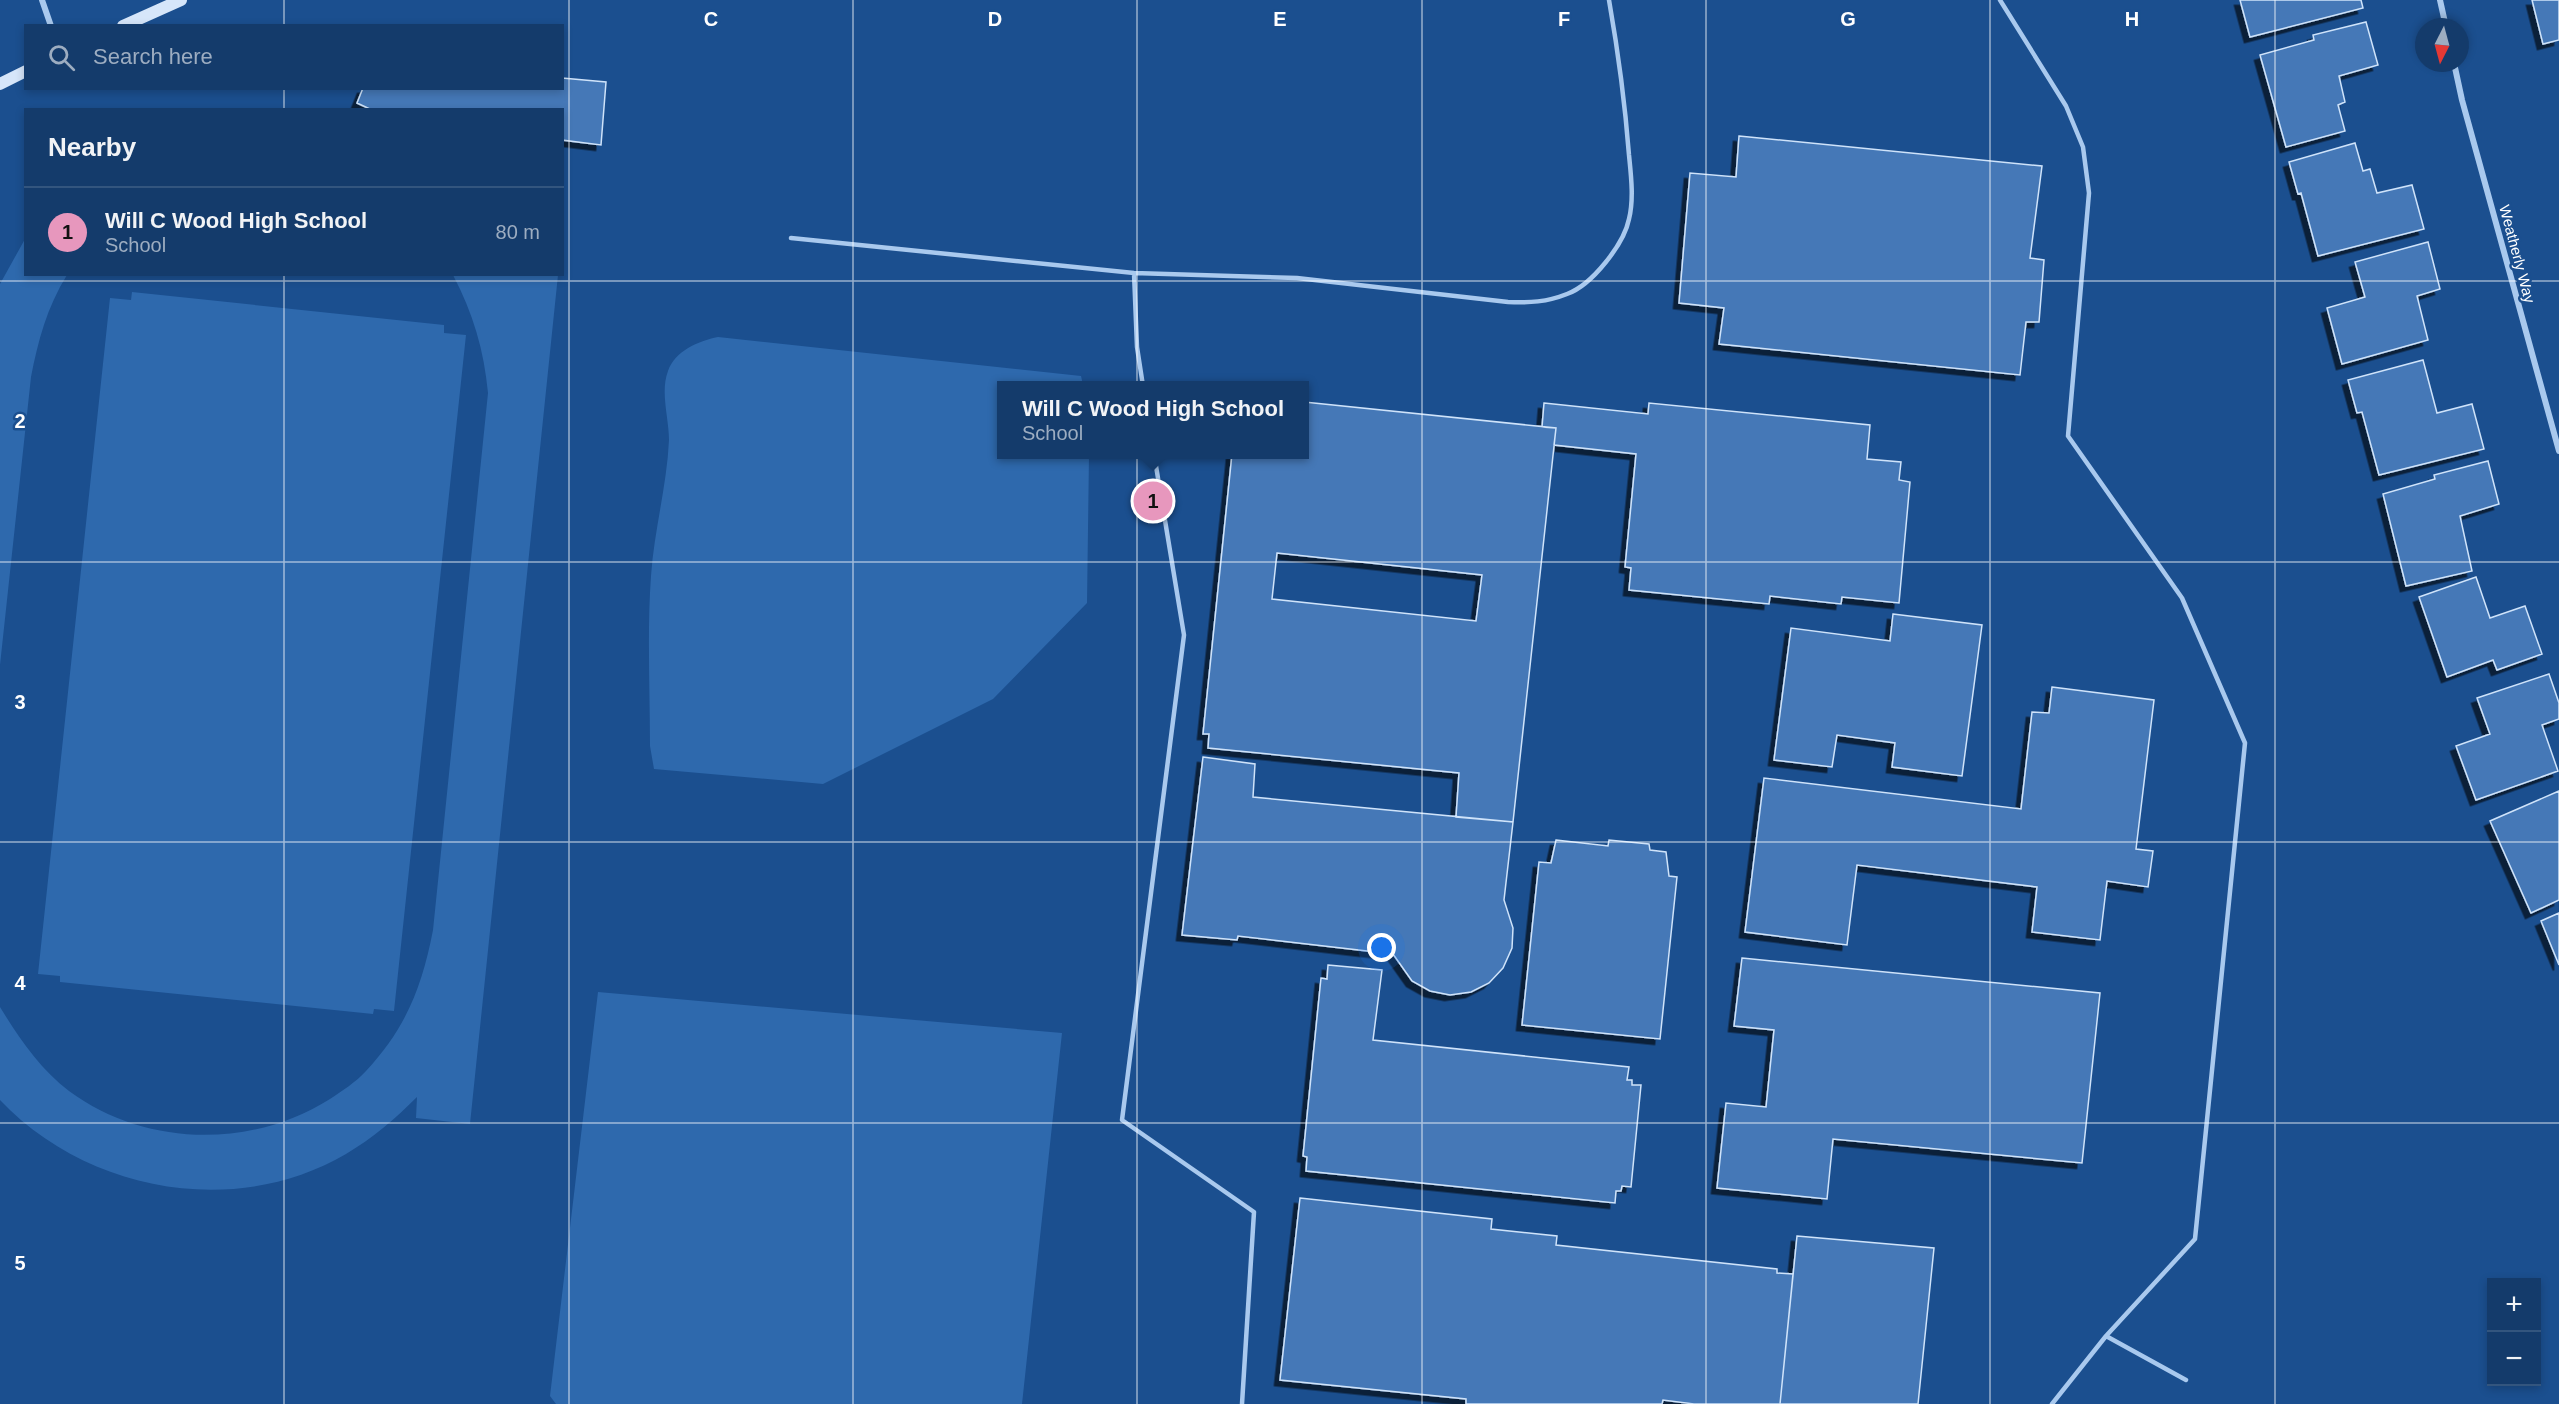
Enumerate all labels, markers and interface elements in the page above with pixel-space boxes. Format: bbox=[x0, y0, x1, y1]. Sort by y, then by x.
text: C bbox=[704, 8, 718, 30]
text: D bbox=[988, 8, 1002, 30]
text: E bbox=[1273, 8, 1287, 30]
text: F bbox=[1558, 8, 1570, 30]
text: G bbox=[1840, 8, 1856, 30]
text: H bbox=[2125, 8, 2139, 30]
north arrow bbox=[2415, 18, 2469, 72]
search box bbox=[24, 24, 564, 90]
icon: search bbox=[45, 41, 78, 74]
text: Search here bbox=[93, 44, 213, 69]
text: Nearby bbox=[48, 132, 136, 162]
street label: Weatherly Way bbox=[2496, 203, 2539, 305]
text: Will C Wood High School bbox=[105, 208, 367, 233]
text: 1 bbox=[62, 221, 73, 243]
text: 80 m bbox=[496, 221, 540, 243]
text: School bbox=[105, 234, 166, 256]
popup bbox=[997, 381, 1309, 459]
text: Will C Wood High School bbox=[1022, 396, 1284, 421]
text: 2 bbox=[14, 410, 26, 432]
text: School bbox=[1022, 422, 1083, 444]
pin: 1 bbox=[1134, 478, 1172, 524]
text: 3 bbox=[14, 691, 26, 713]
your location bbox=[1367, 933, 1396, 962]
text: 4 bbox=[14, 972, 26, 994]
text: 5 bbox=[14, 1252, 26, 1274]
map controls bbox=[2487, 1278, 2541, 1386]
button: + bbox=[2487, 1278, 2541, 1332]
button: − bbox=[2487, 1332, 2541, 1386]

